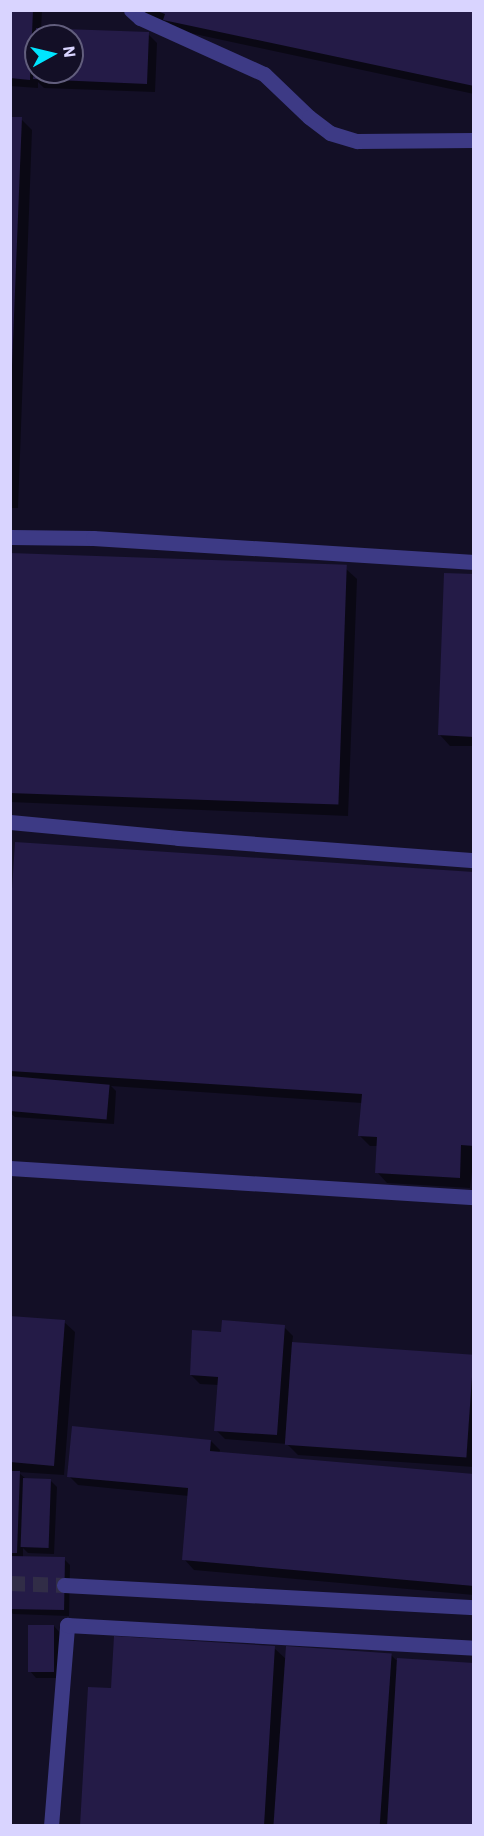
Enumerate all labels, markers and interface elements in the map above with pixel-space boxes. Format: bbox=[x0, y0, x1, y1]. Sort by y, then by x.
north arrow bbox=[24, 24, 84, 84]
text: N bbox=[59, 45, 81, 59]

